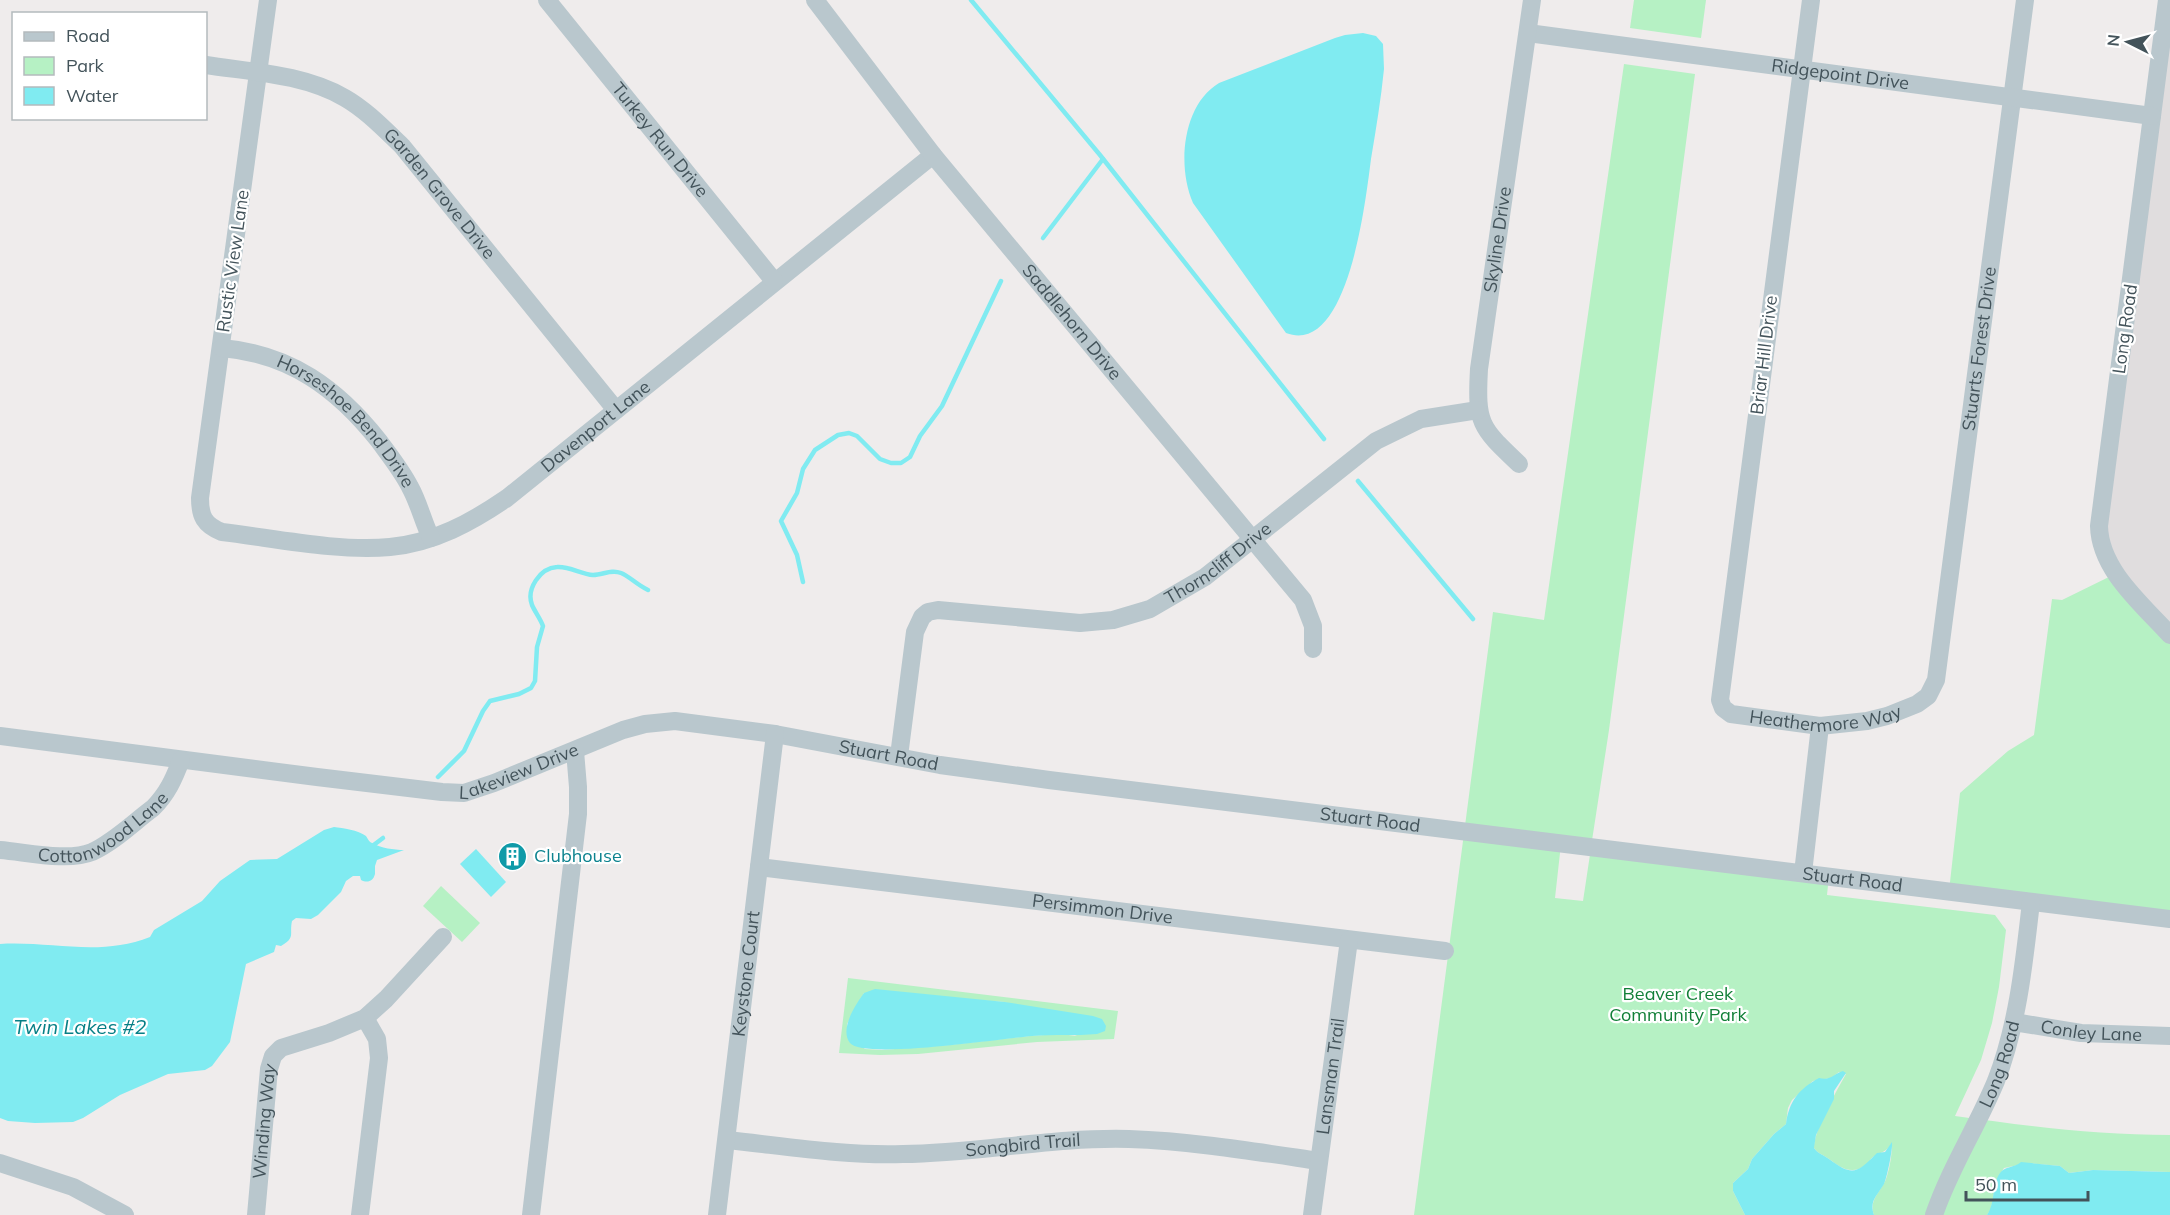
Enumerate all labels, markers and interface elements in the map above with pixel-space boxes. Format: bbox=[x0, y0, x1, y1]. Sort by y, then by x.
legend bbox=[12, 12, 207, 120]
north arrow bbox=[2098, 12, 2158, 72]
text: Road bbox=[66, 24, 110, 47]
text: N bbox=[2103, 33, 2124, 47]
street label: Ridgepoint Drive bbox=[1770, 53, 1911, 95]
text: Park bbox=[66, 54, 105, 77]
street label: Turkey Run Drive bbox=[607, 78, 714, 202]
text: Water bbox=[66, 84, 119, 107]
street label: Garden Grove Drive bbox=[379, 123, 501, 263]
street label: Skyline Drive bbox=[1478, 185, 1516, 294]
street label: Rustic View Lane bbox=[211, 188, 254, 334]
street label: Saddlehorn Drive bbox=[1017, 259, 1127, 384]
street label: Stuarts Forest Drive bbox=[1957, 265, 2001, 432]
street label: Long Road bbox=[2107, 283, 2142, 375]
street label: Briar Hill Drive bbox=[1745, 294, 1782, 416]
street label: Horseshoe Bend Drive bbox=[274, 350, 420, 491]
street label: Davenport Lane bbox=[536, 375, 655, 477]
street label: Thorncliff Drive bbox=[1160, 517, 1276, 609]
street label: Heathermore Way bbox=[1748, 699, 1905, 737]
street label: Stuart Road bbox=[837, 734, 940, 775]
street label: Lakeview Drive bbox=[459, 738, 582, 804]
street label: Cottonwood Lane bbox=[37, 787, 173, 867]
street label: Stuart Road bbox=[1319, 802, 1422, 837]
building icon: Clubhouse bbox=[497, 840, 529, 872]
place label: Clubhouse bbox=[534, 844, 622, 867]
street label: Stuart Road bbox=[1801, 862, 1904, 897]
street label: Persimmon Drive bbox=[1031, 889, 1174, 929]
street label: Keystone Court bbox=[727, 910, 765, 1038]
park label: Beaver Creek Community Park bbox=[1609, 982, 1747, 1026]
water label: Twin Lakes #2 bbox=[14, 1014, 146, 1039]
street label: Conley Lane bbox=[2039, 1015, 2142, 1046]
street label: Lansman Trail bbox=[1311, 1016, 1349, 1136]
street label: Long Road bbox=[1974, 1018, 2024, 1111]
street label: Winding Way bbox=[247, 1060, 281, 1180]
street label: Songbird Trail bbox=[964, 1128, 1081, 1161]
scale bar bbox=[1966, 1164, 2088, 1202]
text: 50 m bbox=[1975, 1173, 2017, 1196]

